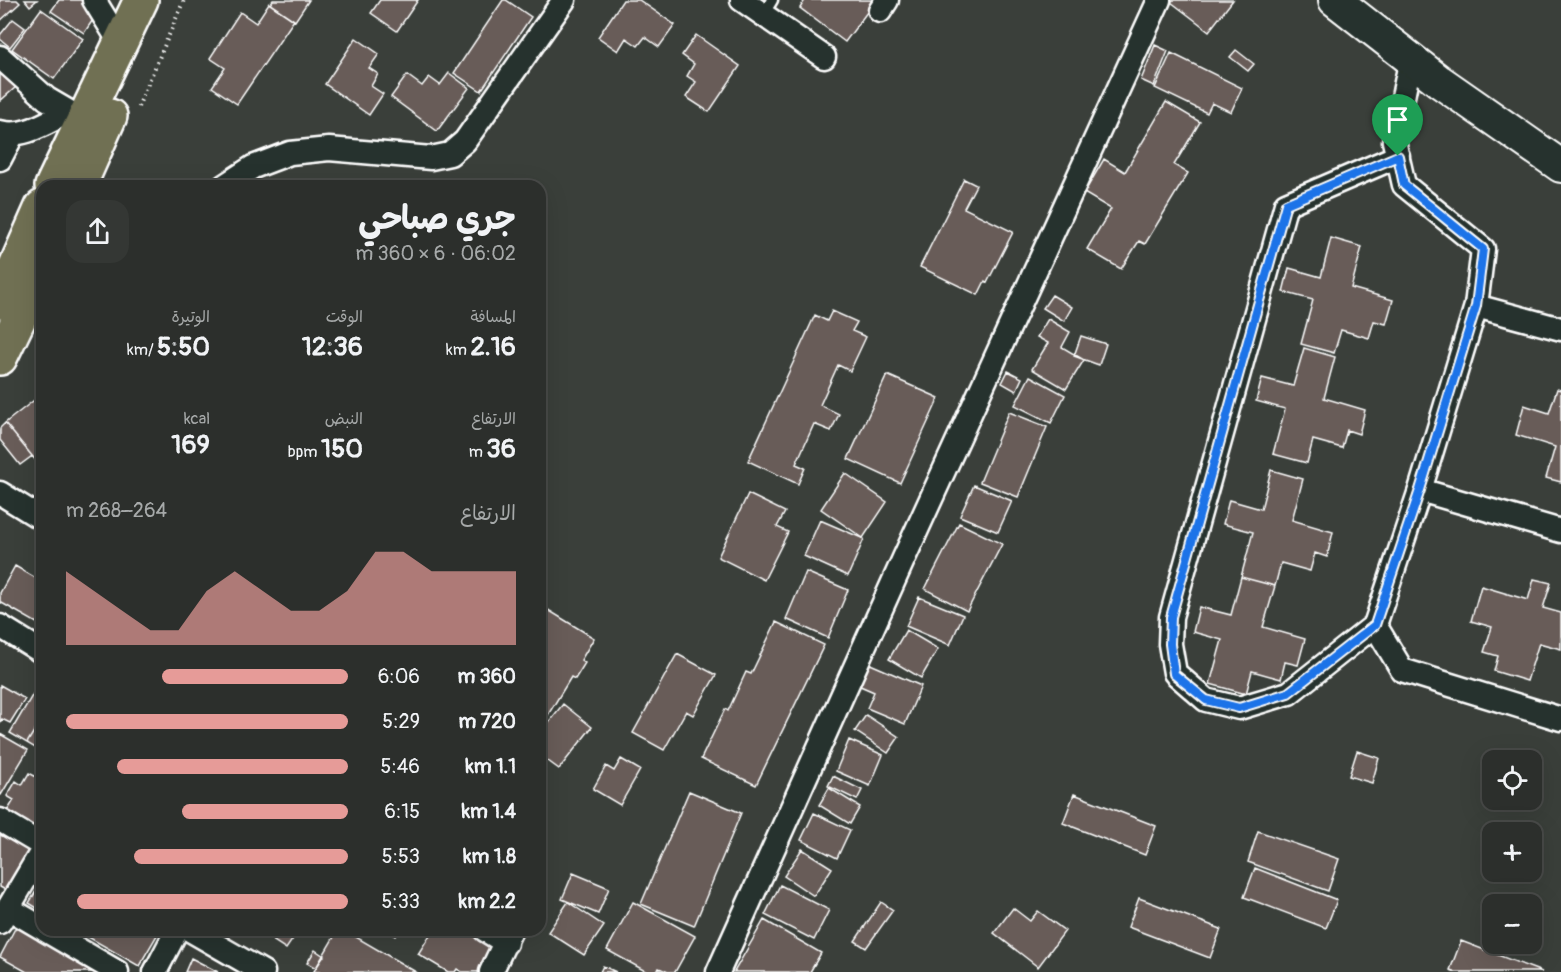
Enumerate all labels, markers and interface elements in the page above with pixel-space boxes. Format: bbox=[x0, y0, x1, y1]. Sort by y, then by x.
pin bbox=[1372, 94, 1423, 156]
icon: arrive bbox=[1381, 103, 1414, 136]
text: جري صباحي bbox=[358, 198, 516, 239]
button: share bbox=[66, 200, 129, 263]
text: 06:02 · 6 × 360 m bbox=[355, 241, 516, 266]
text: الوتيرة bbox=[171, 307, 210, 327]
text: الوقت bbox=[326, 307, 363, 327]
text: المسافة bbox=[470, 307, 516, 327]
text: 5:50 bbox=[157, 331, 210, 363]
text: 12:36 bbox=[302, 331, 363, 363]
text: 2.16 bbox=[470, 331, 516, 363]
text: /km bbox=[127, 340, 157, 360]
text: km bbox=[446, 340, 470, 360]
text: kcal bbox=[184, 409, 210, 429]
text: النبض bbox=[325, 409, 363, 429]
text: الارتفاع bbox=[471, 409, 516, 429]
text: 169 bbox=[171, 429, 210, 461]
text: 150 bbox=[321, 433, 363, 465]
text: 36 bbox=[486, 433, 516, 465]
text: bpm bbox=[288, 442, 321, 462]
text: m bbox=[469, 442, 486, 462]
text: 264–268 m bbox=[66, 498, 167, 523]
text: الارتفاع bbox=[460, 501, 516, 526]
text: 6:06 bbox=[378, 664, 420, 689]
text: 360 m bbox=[457, 664, 516, 689]
text: 5:29 bbox=[382, 709, 420, 734]
text: 720 m bbox=[458, 709, 516, 734]
map controls bbox=[1482, 750, 1542, 954]
button: locate bbox=[1482, 750, 1542, 810]
text: 5:46 bbox=[381, 754, 420, 779]
text: 1.1 km bbox=[466, 754, 516, 779]
text: 6:15 bbox=[384, 799, 420, 824]
text: 1.4 km bbox=[462, 799, 516, 824]
button: + bbox=[1482, 822, 1542, 882]
text: 5:53 bbox=[382, 844, 420, 869]
text: 1.8 km bbox=[463, 844, 516, 869]
text: 5:33 bbox=[382, 889, 420, 914]
text: 2.2 km bbox=[459, 889, 516, 914]
button: − bbox=[1482, 894, 1542, 954]

